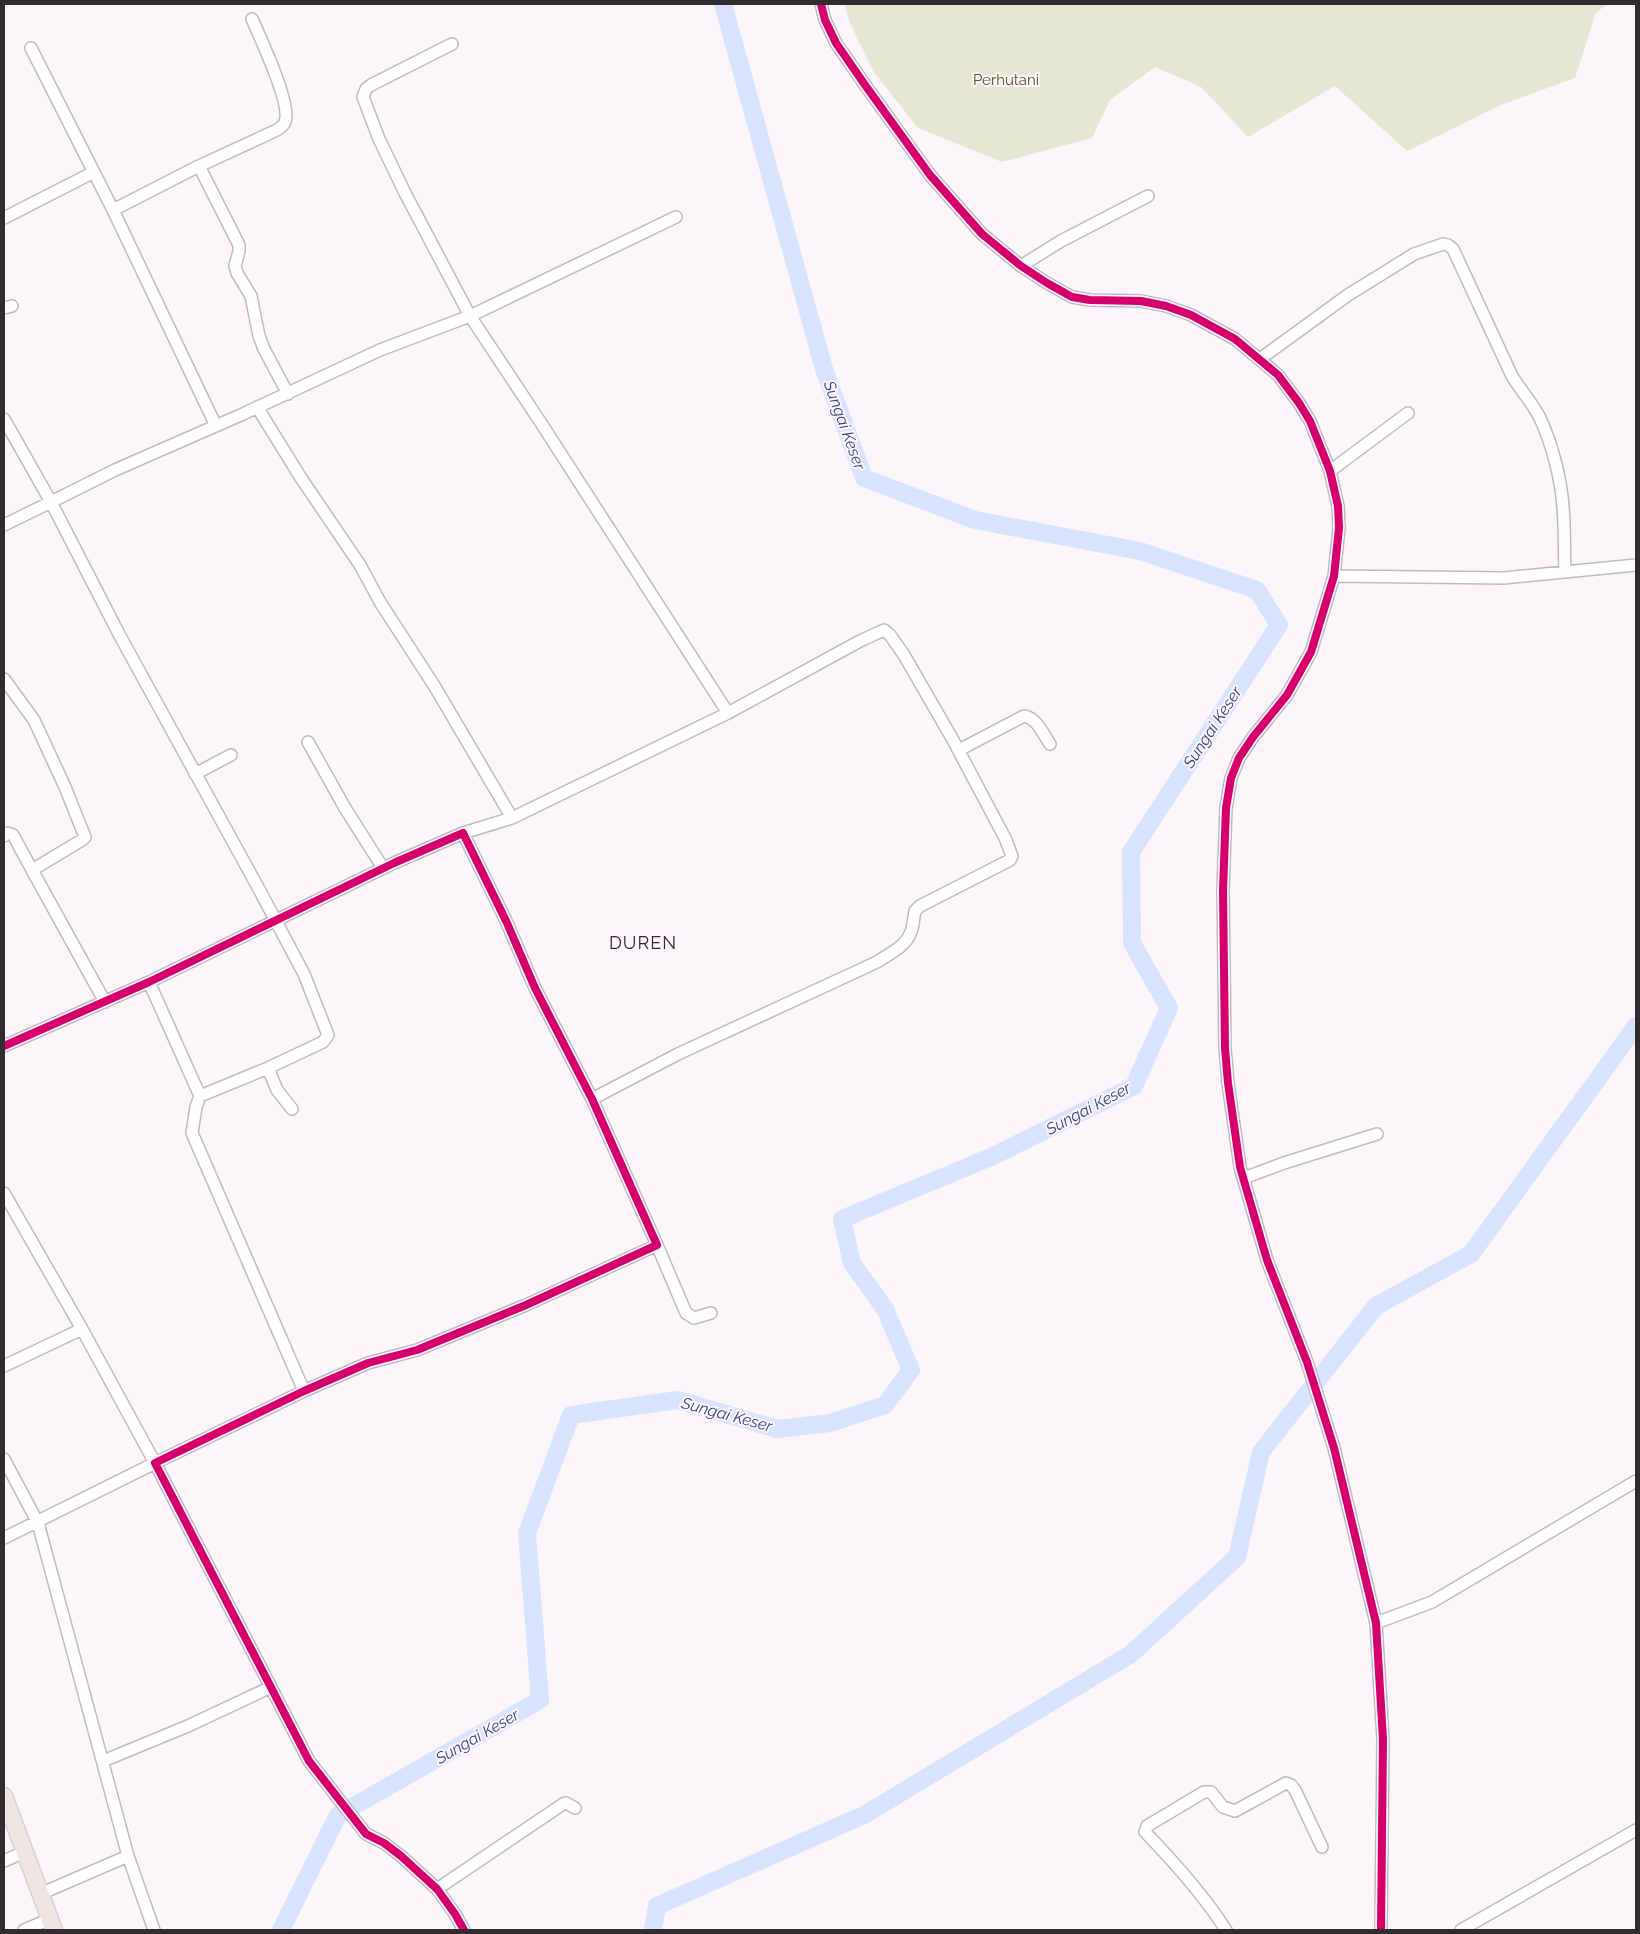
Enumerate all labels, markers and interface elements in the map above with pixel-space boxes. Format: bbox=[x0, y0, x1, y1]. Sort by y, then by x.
park label: Perhutani bbox=[973, 71, 1039, 89]
water label: Sungai Keser bbox=[819, 377, 870, 473]
water label: Sungai Keser bbox=[1179, 683, 1246, 772]
district label: DUREN bbox=[609, 932, 677, 953]
water label: Sungai Keser bbox=[1042, 1078, 1134, 1139]
water label: Sungai Keser bbox=[678, 1393, 775, 1436]
water label: Sungai Keser bbox=[431, 1705, 523, 1768]

